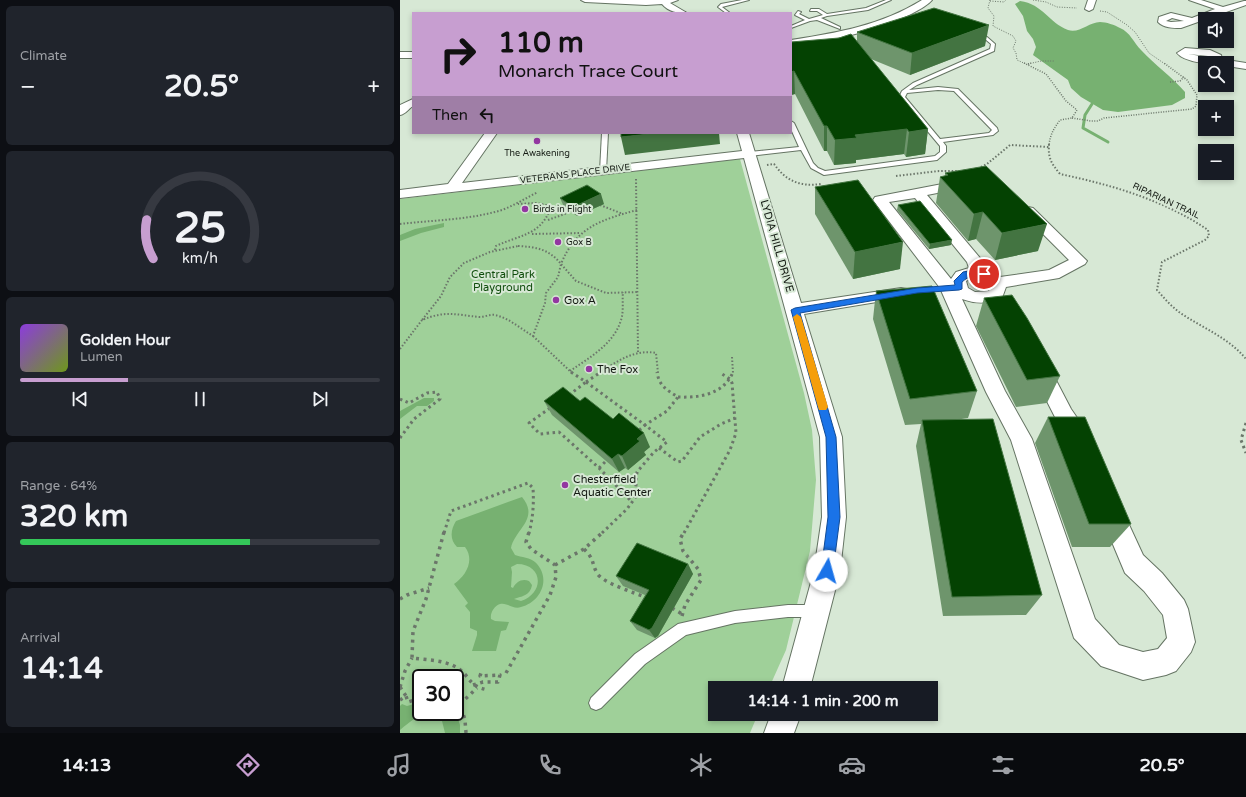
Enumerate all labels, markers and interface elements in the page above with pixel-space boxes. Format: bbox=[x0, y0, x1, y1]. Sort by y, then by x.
map controls bbox=[1198, 12, 1234, 180]
button: sound bbox=[1198, 12, 1234, 48]
text: 110 m bbox=[498, 26, 584, 60]
icon: right bbox=[432, 28, 484, 80]
text: Climate bbox=[20, 48, 67, 64]
button: search bbox=[1198, 56, 1234, 92]
text: Monarch Trace Court bbox=[498, 60, 678, 82]
text: 20.5° bbox=[164, 68, 239, 105]
text: − bbox=[20, 74, 36, 100]
text: + bbox=[368, 74, 380, 100]
button: + bbox=[1198, 100, 1234, 136]
icon: left bbox=[476, 104, 498, 126]
text: Then bbox=[432, 106, 468, 124]
marker: The Awakening bbox=[532, 136, 542, 146]
button: − bbox=[1198, 144, 1234, 180]
place label: The Awakening bbox=[504, 148, 570, 159]
street label: VETERANS PLACE DRIVE bbox=[519, 162, 631, 186]
street label: RIPARIAN TRAIL bbox=[1131, 181, 1202, 222]
street label: LYDIA HILL DRIVE bbox=[758, 198, 796, 294]
text: 25 bbox=[174, 204, 226, 254]
marker: Birds in Flight bbox=[520, 204, 530, 214]
place label: Birds in Flight bbox=[533, 204, 592, 215]
marker: Gox B bbox=[553, 237, 563, 247]
place label: Gox B bbox=[566, 237, 592, 248]
text: km/h bbox=[182, 250, 218, 267]
pin bbox=[967, 257, 1001, 291]
icon: arrive bbox=[973, 263, 995, 285]
park label: Central Park Playground bbox=[471, 268, 535, 294]
place label: Gox A bbox=[564, 294, 596, 307]
marker: Gox A bbox=[551, 295, 561, 305]
text: Golden Hour bbox=[80, 331, 170, 349]
text: Lumen bbox=[80, 349, 123, 365]
place label: The Fox bbox=[597, 363, 638, 376]
marker: The Fox bbox=[584, 364, 594, 374]
icon: previous bbox=[69, 388, 91, 410]
icon: pause bbox=[189, 388, 211, 410]
icon: next bbox=[309, 388, 331, 410]
place label: Chesterfield Aquatic Center bbox=[573, 473, 652, 499]
text: Range · 64% bbox=[20, 478, 97, 494]
marker: Chesterfield Aquatic Center bbox=[560, 480, 570, 490]
text: 320 km bbox=[20, 498, 128, 535]
position arrow bbox=[806, 550, 848, 592]
text: Arrival bbox=[20, 630, 60, 646]
text: 14:14 bbox=[20, 650, 103, 687]
speed limit sign: 30 bbox=[412, 669, 464, 721]
text: 14:14 · 1 min · 200 m bbox=[748, 692, 898, 710]
icon: directions bbox=[234, 751, 262, 779]
icon: music bbox=[385, 751, 413, 779]
icon: phone bbox=[536, 751, 564, 779]
icon: climate bbox=[687, 751, 715, 779]
icon: car bbox=[838, 751, 866, 779]
icon: filters bbox=[989, 751, 1017, 779]
text: 14:13 bbox=[61, 754, 111, 776]
text: 20.5° bbox=[1139, 754, 1185, 776]

